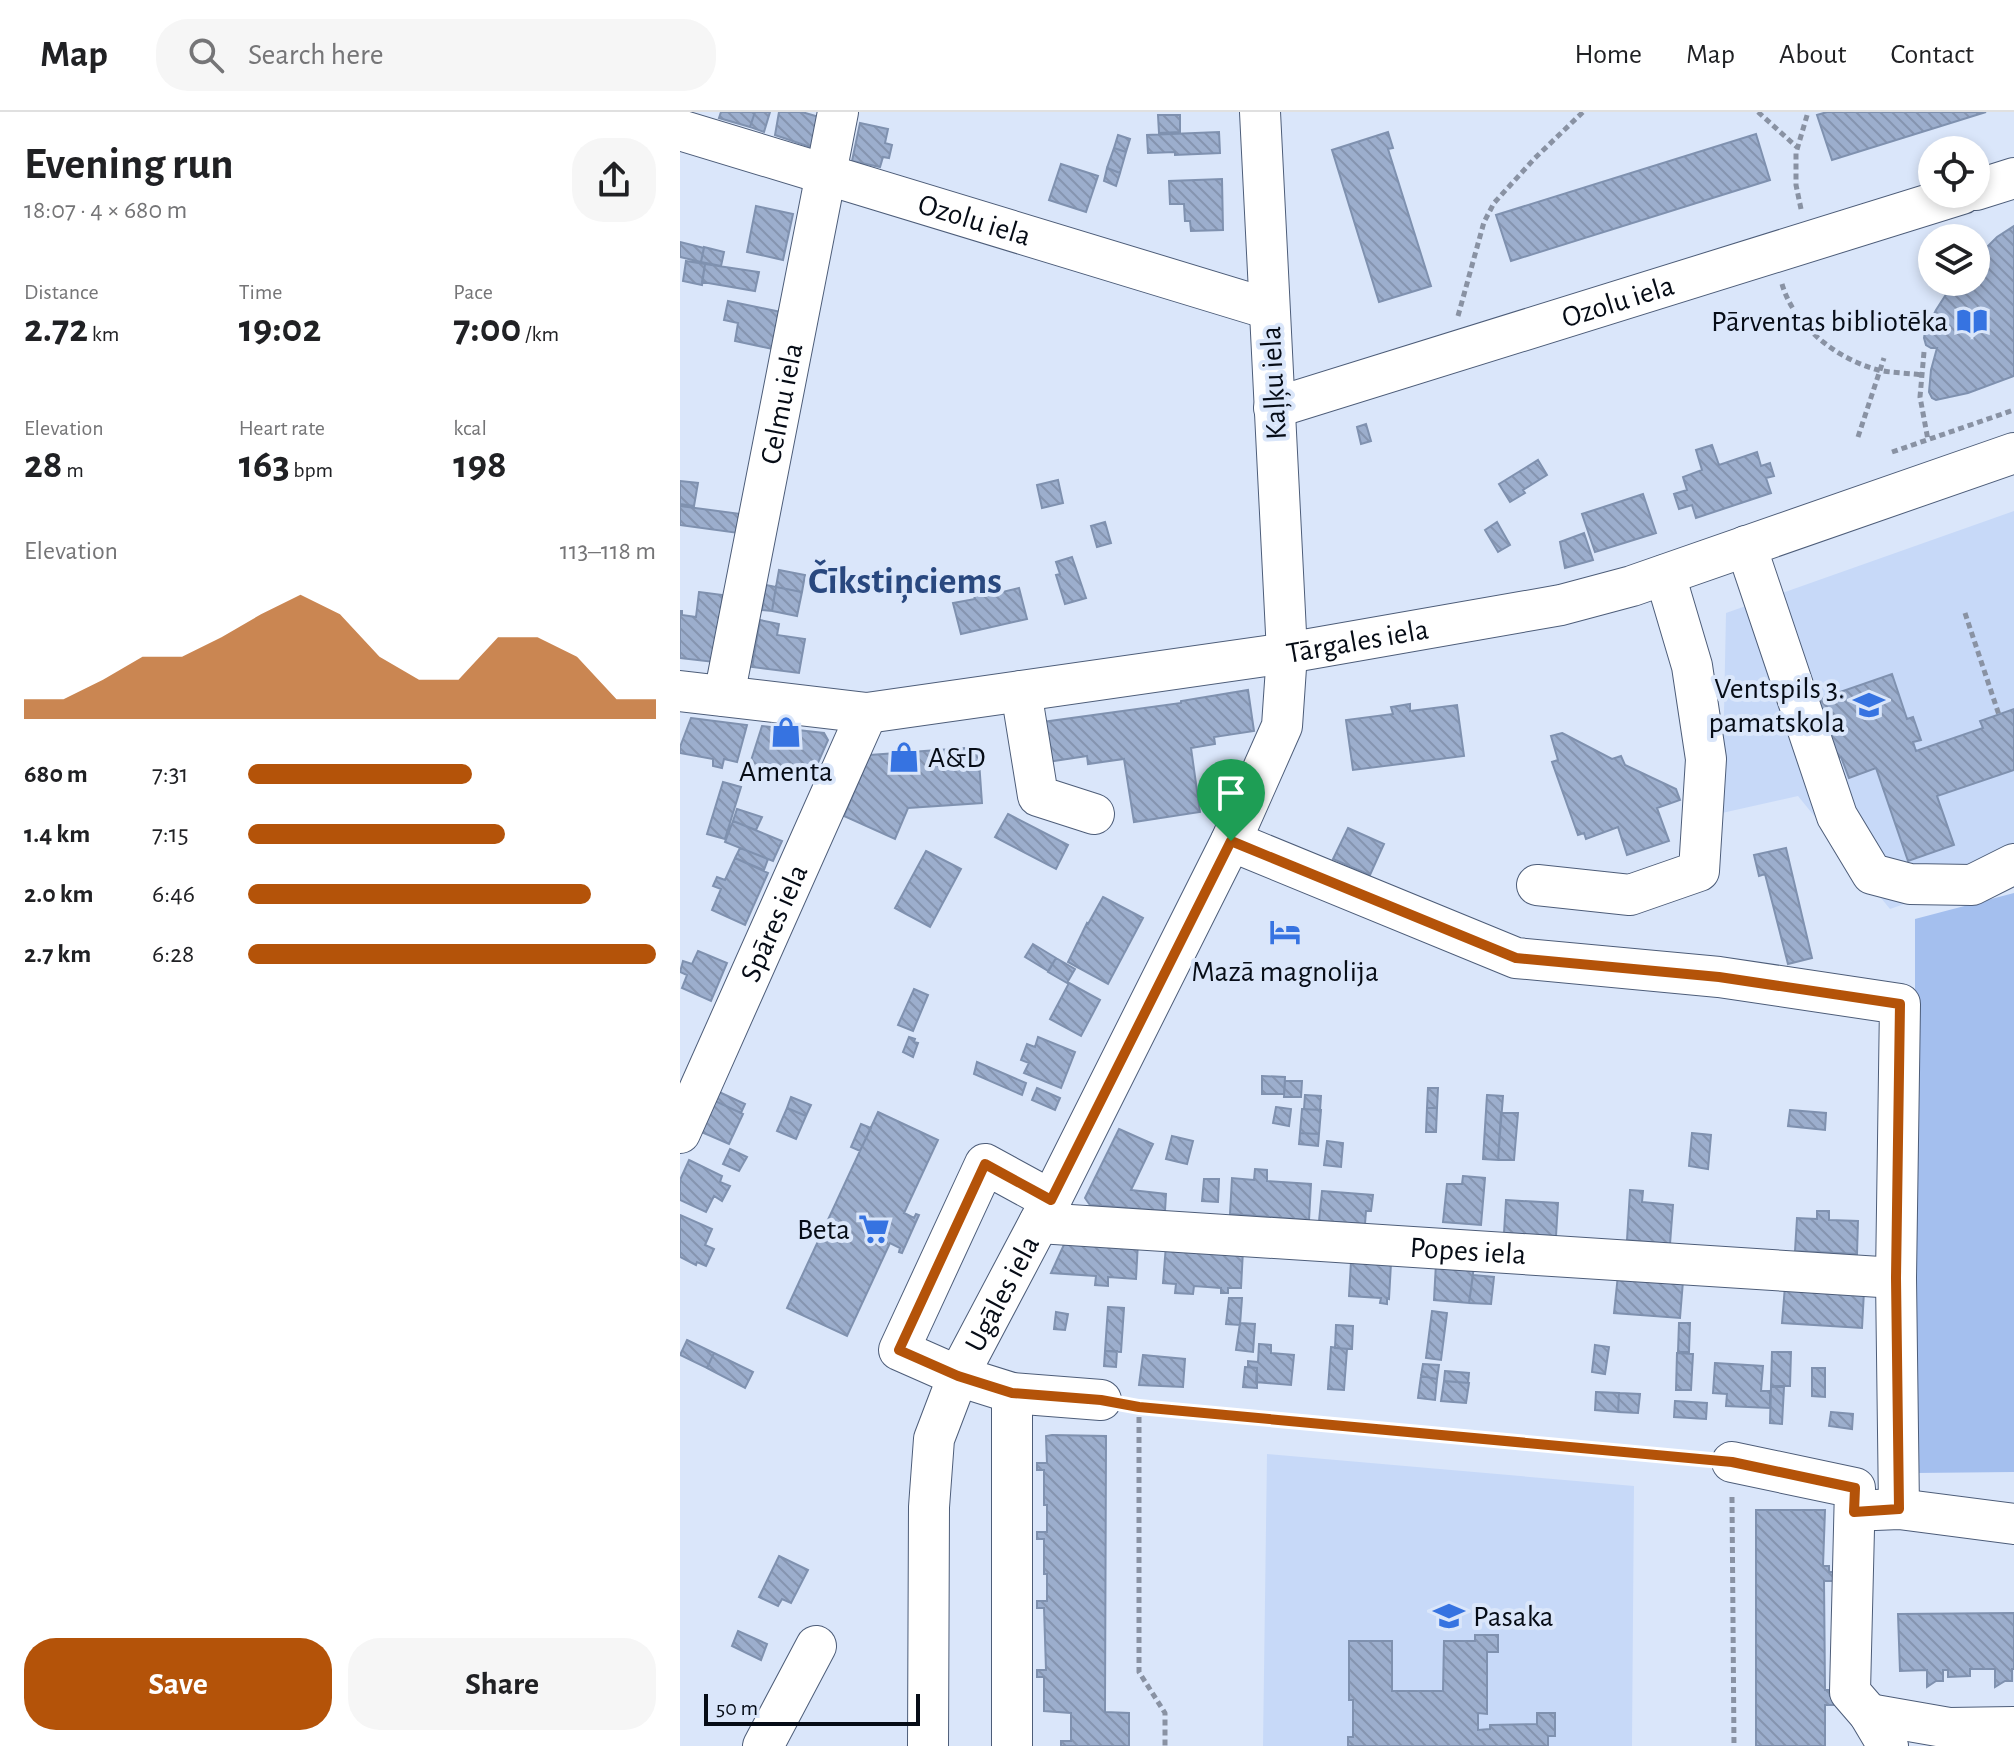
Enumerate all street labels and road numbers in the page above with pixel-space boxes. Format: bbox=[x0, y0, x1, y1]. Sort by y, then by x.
street label: Ozolu iela bbox=[915, 189, 1034, 252]
street label: Ozolu iela bbox=[1558, 271, 1678, 334]
street label: Kaļķu iela bbox=[1256, 325, 1294, 440]
street label: Celmu iela bbox=[756, 341, 809, 467]
street label: Tārgales iela bbox=[1284, 614, 1431, 669]
street label: Spāres iela bbox=[735, 860, 814, 986]
street label: Ugāles iela bbox=[960, 1231, 1045, 1357]
street label: Popes iela bbox=[1409, 1233, 1527, 1270]

